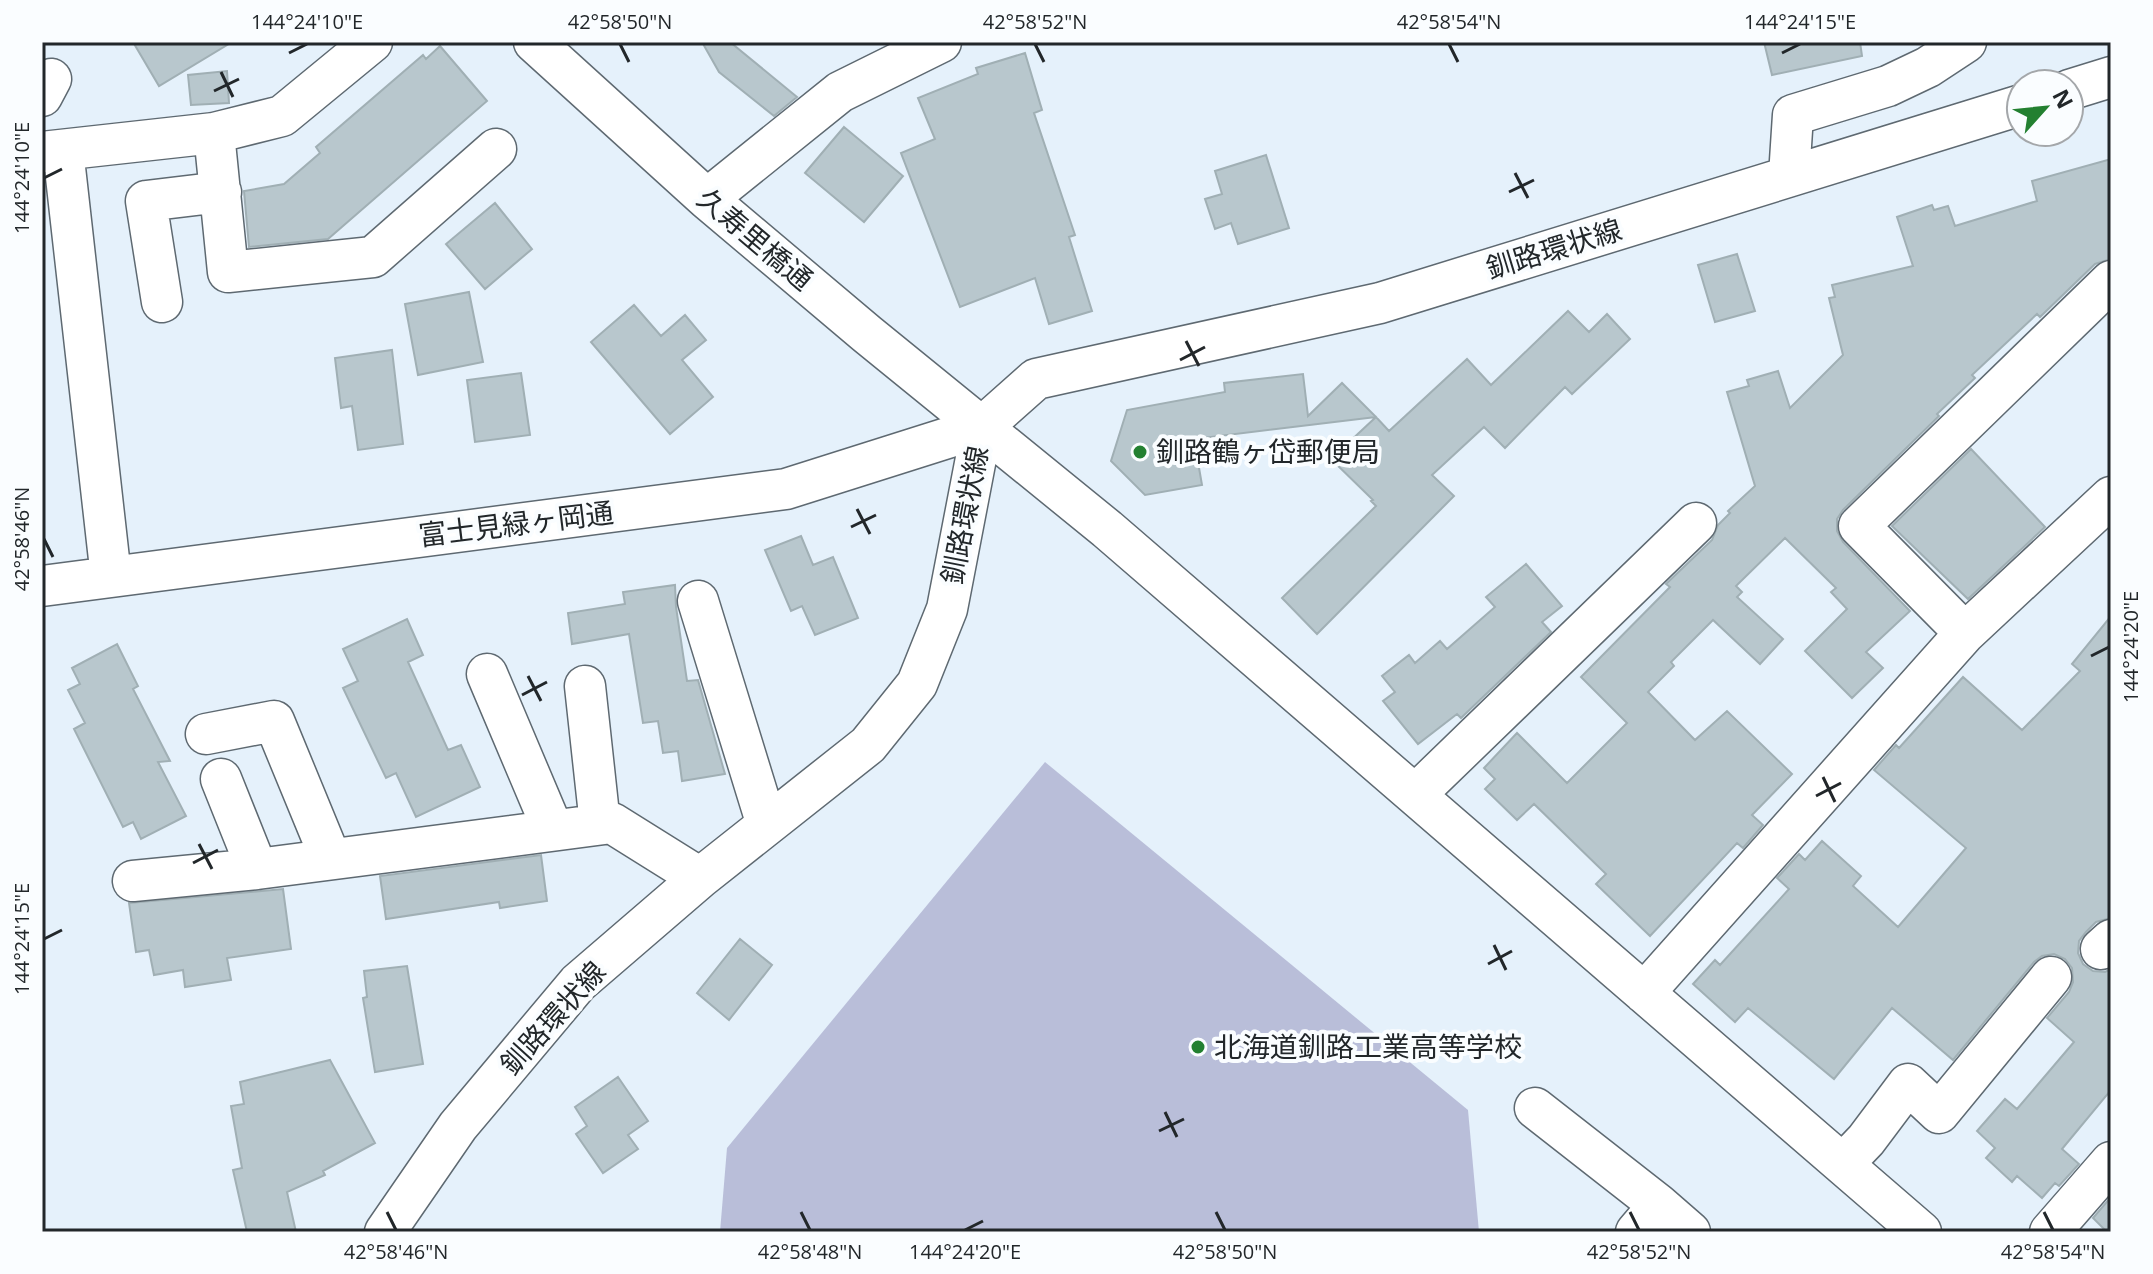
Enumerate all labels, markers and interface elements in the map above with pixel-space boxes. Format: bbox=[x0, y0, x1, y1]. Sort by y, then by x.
text: 144°24'10"E bbox=[251, 8, 363, 35]
text: 42°58'50"N bbox=[568, 8, 672, 35]
text: 42°58'52"N bbox=[983, 8, 1087, 35]
text: 42°58'54"N bbox=[1397, 8, 1501, 35]
text: 144°24'15"E bbox=[1744, 8, 1856, 35]
north arrow bbox=[2005, 68, 2085, 148]
text: N bbox=[2046, 84, 2081, 113]
text: 144°24'10"E bbox=[8, 122, 35, 234]
street label: 久寿里橋通 bbox=[690, 179, 821, 298]
street label: 釧路環状線 bbox=[1481, 209, 1626, 287]
place label: 釧路鶴ヶ岱郵便局 bbox=[1156, 432, 1380, 470]
street label: 釧路環状線 bbox=[932, 442, 996, 587]
marker: 釧路鶴ヶ岱郵便局 bbox=[1131, 443, 1149, 461]
text: 42°58'46"N bbox=[8, 487, 35, 591]
street label: 富士見緑ヶ岡通 bbox=[416, 492, 615, 554]
text: 144°24'20"E bbox=[2117, 591, 2144, 703]
text: 144°24'15"E bbox=[8, 883, 35, 995]
street label: 釧路環状線 bbox=[491, 953, 613, 1082]
place label: 北海道釧路工業高等学校 bbox=[1214, 1027, 1522, 1065]
marker: 北海道釧路工業高等学校 bbox=[1189, 1038, 1207, 1056]
text: 42°58'46"N bbox=[344, 1238, 448, 1265]
text: 42°58'48"N bbox=[758, 1238, 862, 1265]
text: 144°24'20"E bbox=[909, 1238, 1021, 1265]
text: 42°58'50"N bbox=[1173, 1238, 1277, 1265]
text: 42°58'52"N bbox=[1587, 1238, 1691, 1265]
text: 42°58'54"N bbox=[2001, 1238, 2105, 1265]

